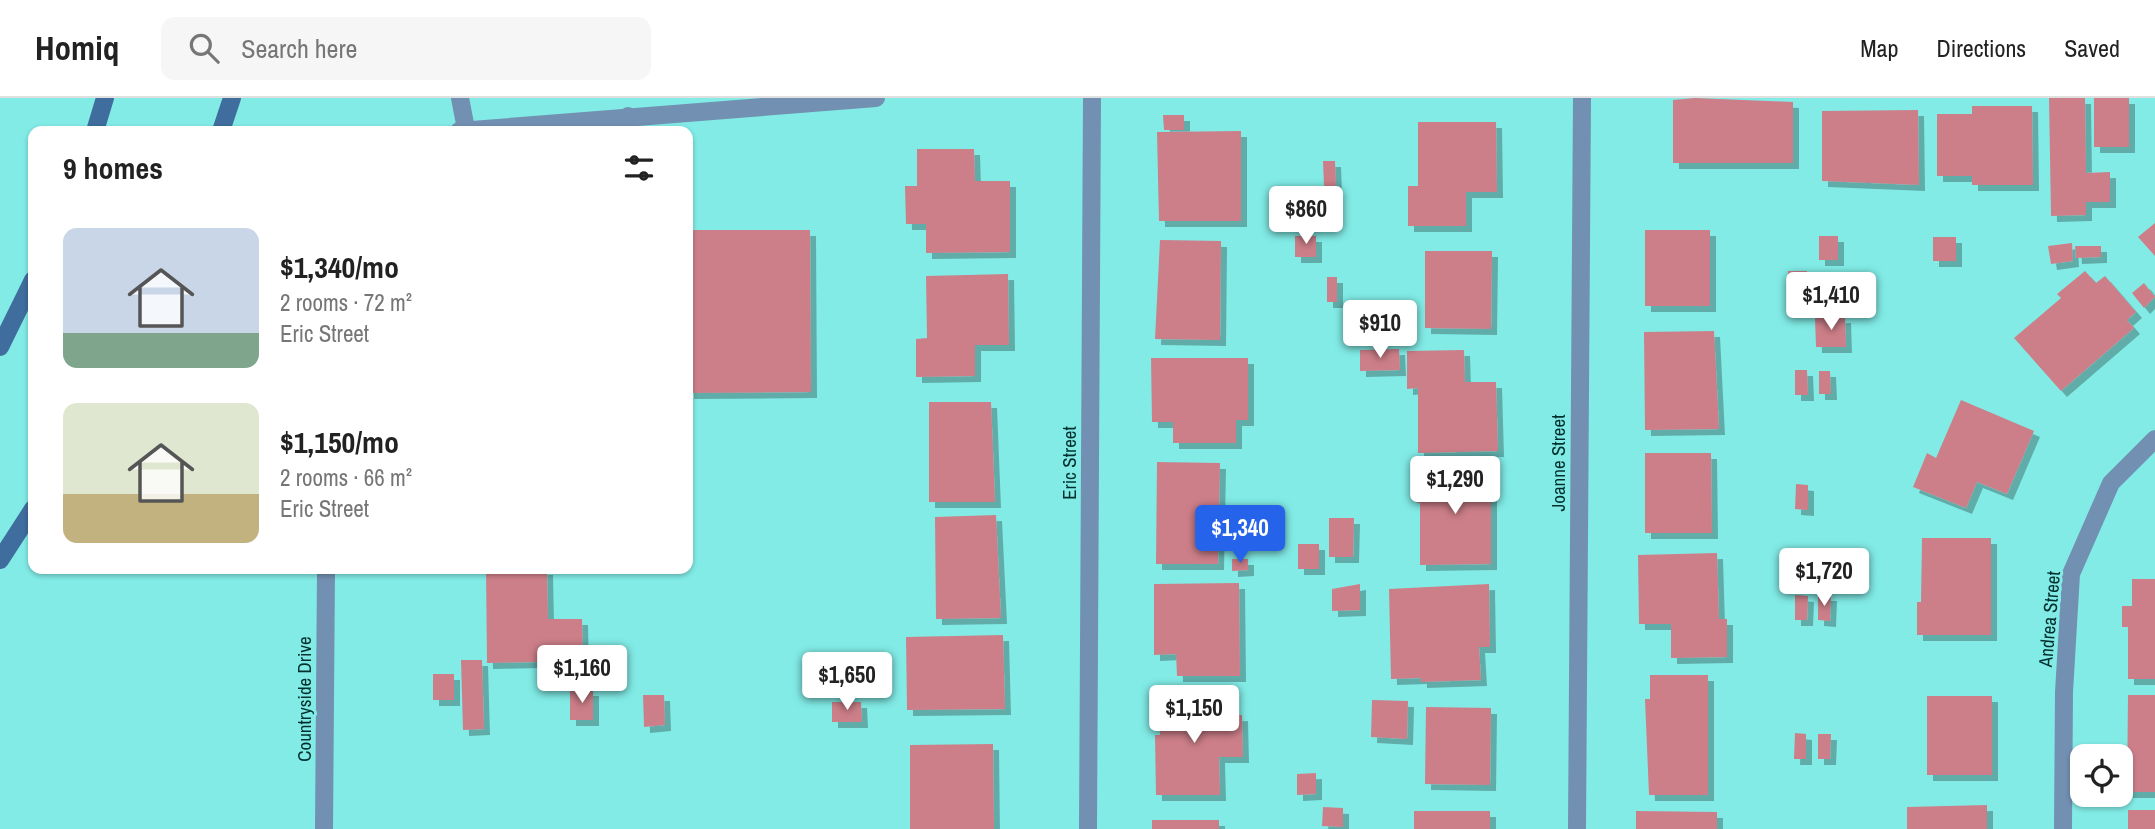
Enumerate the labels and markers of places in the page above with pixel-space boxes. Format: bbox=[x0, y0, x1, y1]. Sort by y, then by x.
pin: $860 bbox=[1265, 186, 1347, 246]
pin: $1,410 bbox=[1774, 272, 1888, 332]
pin: $910 bbox=[1339, 300, 1421, 360]
pin: $1,290 bbox=[1398, 456, 1512, 516]
pin: $1,340 bbox=[1183, 505, 1297, 565]
pin: $1,720 bbox=[1767, 548, 1881, 608]
pin: $1,160 bbox=[525, 646, 639, 705]
pin: $1,650 bbox=[790, 652, 904, 712]
pin: $1,150 bbox=[1137, 686, 1251, 745]

